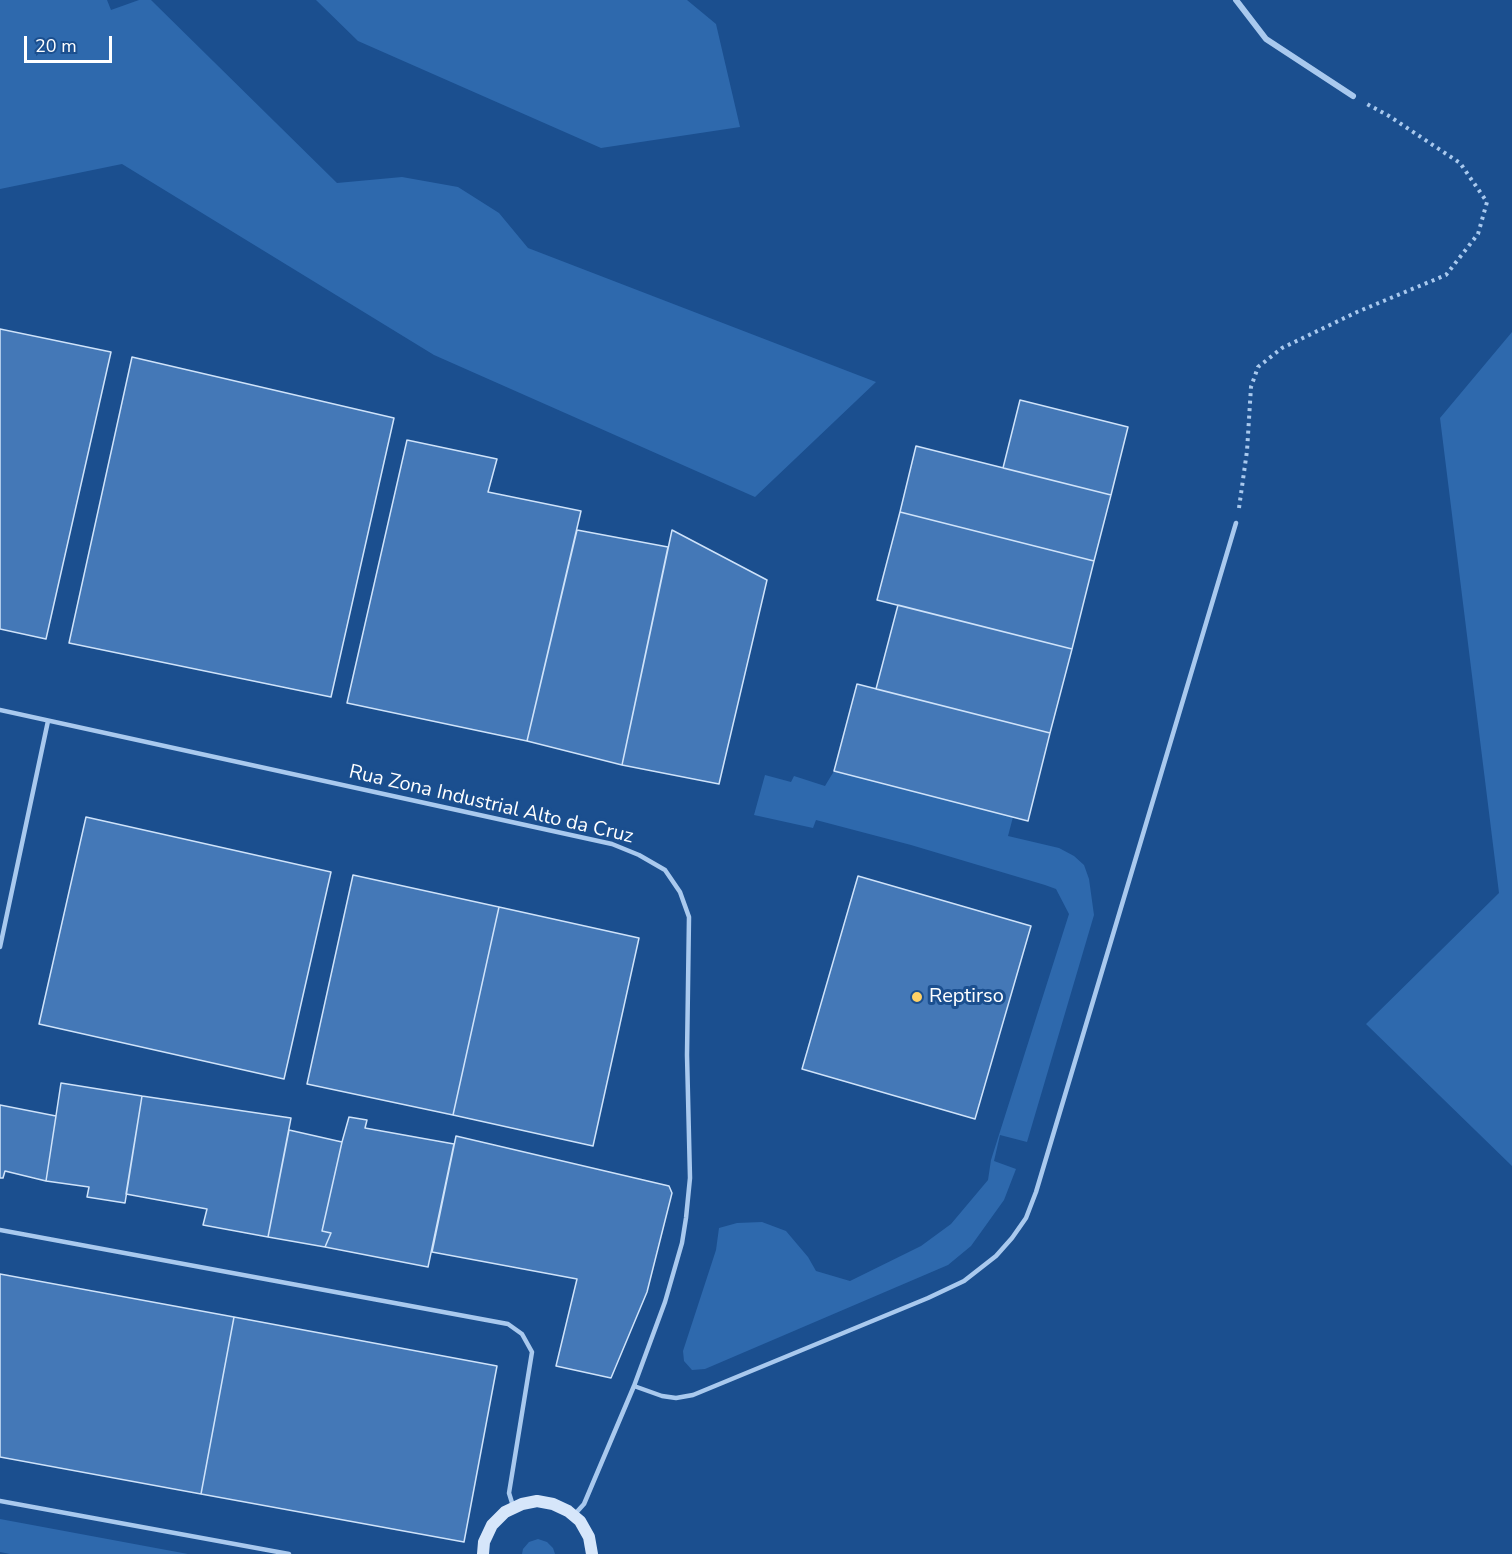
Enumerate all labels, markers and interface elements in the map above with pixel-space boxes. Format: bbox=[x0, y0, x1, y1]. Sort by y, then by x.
scale bar bbox=[27, 24, 116, 62]
text: 20 m bbox=[35, 34, 77, 58]
street label: Rua Zona Industrial Alto da Cruz bbox=[346, 761, 636, 849]
place label: Reptirso bbox=[929, 985, 1004, 1009]
marker: Reptirso bbox=[910, 990, 924, 1004]

